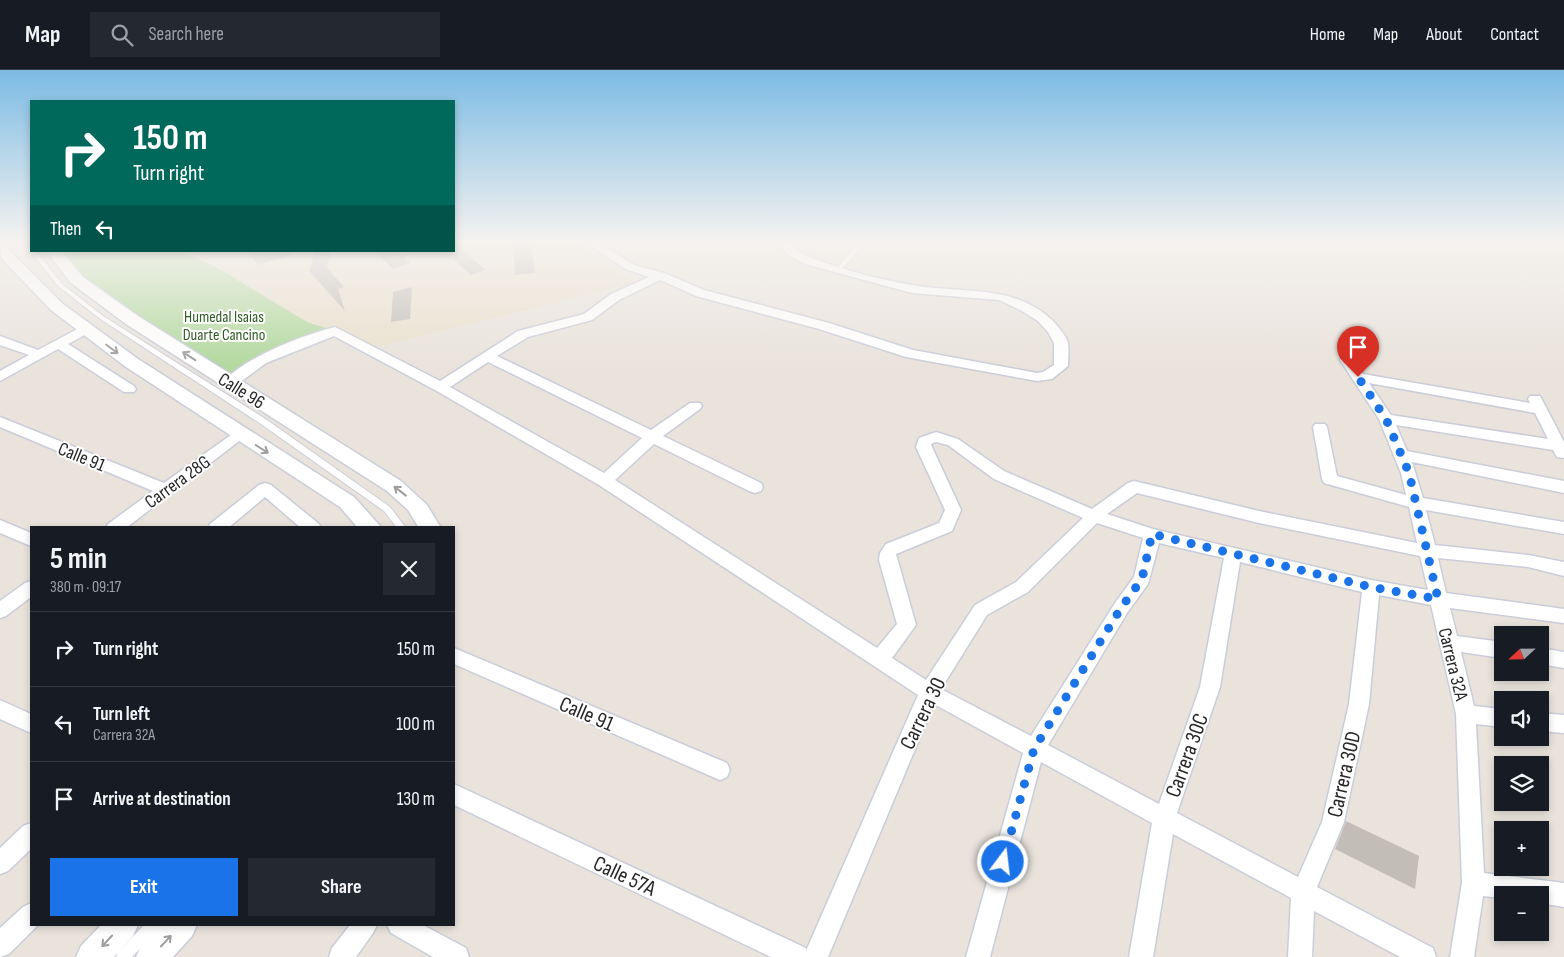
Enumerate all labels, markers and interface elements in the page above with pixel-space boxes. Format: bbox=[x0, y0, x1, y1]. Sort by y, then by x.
search box bbox=[90, 12, 440, 57]
text: Map bbox=[25, 20, 60, 49]
icon: search bbox=[108, 21, 136, 49]
text: Search here bbox=[148, 23, 224, 46]
text: Home bbox=[1310, 24, 1345, 45]
text: Map bbox=[1373, 24, 1398, 45]
text: About bbox=[1426, 24, 1462, 45]
text: Contact bbox=[1490, 24, 1539, 45]
text: 150 m bbox=[133, 117, 207, 160]
icon: right bbox=[50, 120, 115, 185]
text: Turn right bbox=[133, 160, 204, 187]
icon: left bbox=[91, 215, 119, 243]
text: Then bbox=[50, 218, 81, 241]
park label: Humedal Isaias Duarte Cancino bbox=[183, 308, 265, 345]
pin bbox=[1337, 326, 1379, 377]
icon: arrive bbox=[1344, 333, 1372, 361]
one-way arrow bbox=[105, 344, 119, 354]
one-way arrow bbox=[182, 351, 196, 361]
street label: Calle 96 bbox=[214, 368, 269, 414]
street label: Calle 91 bbox=[54, 438, 109, 477]
one-way arrow bbox=[255, 444, 269, 454]
street label: Carrera 28G bbox=[141, 451, 215, 514]
one-way arrow bbox=[393, 485, 406, 496]
text: 5 min bbox=[50, 541, 107, 577]
button: close bbox=[383, 543, 435, 595]
text: 380 m · 09:17 bbox=[50, 578, 121, 597]
street label: Carrera 32A bbox=[1432, 626, 1473, 704]
north arrow bbox=[1494, 626, 1549, 681]
map controls bbox=[1494, 626, 1549, 941]
icon: right bbox=[50, 635, 78, 663]
text: Turn right bbox=[93, 638, 158, 661]
text: 150 m bbox=[397, 638, 435, 661]
street label: Carrera 30 bbox=[894, 673, 952, 754]
street label: Calle 91 bbox=[555, 691, 618, 738]
button: sound bbox=[1494, 691, 1549, 746]
text: Turn left bbox=[93, 703, 150, 726]
icon: left bbox=[50, 710, 78, 738]
street label: Carrera 30C bbox=[1160, 710, 1215, 801]
text: 100 m bbox=[396, 713, 435, 736]
text: Carrera 32A bbox=[93, 726, 155, 745]
street label: Carrera 30D bbox=[1321, 729, 1367, 820]
button: layers bbox=[1494, 756, 1549, 811]
icon: arrive bbox=[50, 785, 78, 813]
text: Arrive at destination bbox=[93, 788, 231, 811]
text: 130 m bbox=[397, 788, 435, 811]
button: + bbox=[1494, 821, 1549, 876]
position arrow bbox=[976, 835, 1028, 887]
street label: Calle 57A bbox=[589, 850, 660, 903]
button: Exit bbox=[50, 858, 238, 916]
button: Share bbox=[248, 858, 435, 916]
button: − bbox=[1494, 886, 1549, 941]
one-way arrow bbox=[101, 935, 113, 947]
one-way arrow bbox=[160, 935, 172, 947]

